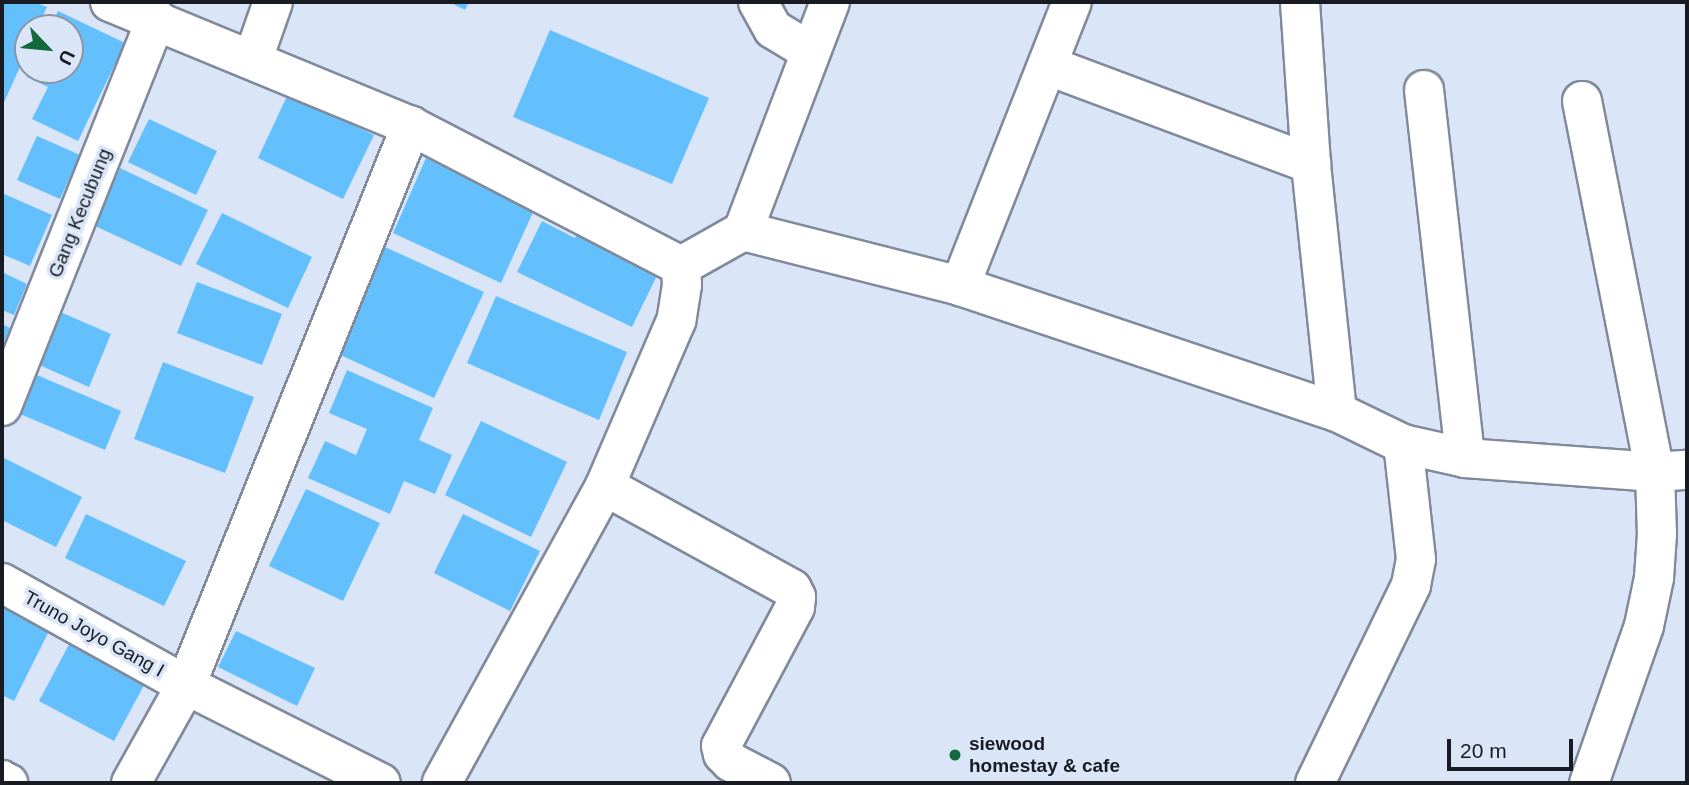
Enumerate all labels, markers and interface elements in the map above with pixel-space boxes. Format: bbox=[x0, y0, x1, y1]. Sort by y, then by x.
north arrow bbox=[14, 14, 84, 84]
text: U bbox=[54, 47, 79, 68]
street label: Gang Kecubung bbox=[44, 145, 116, 281]
street label: Truno Joyo Gang I bbox=[20, 586, 168, 682]
scale bar bbox=[1451, 726, 1577, 770]
place label: siewood homestay & cafe bbox=[969, 733, 1120, 777]
text: 20 m bbox=[1460, 739, 1507, 762]
marker: siewood homestay & cafe bbox=[947, 747, 963, 763]

